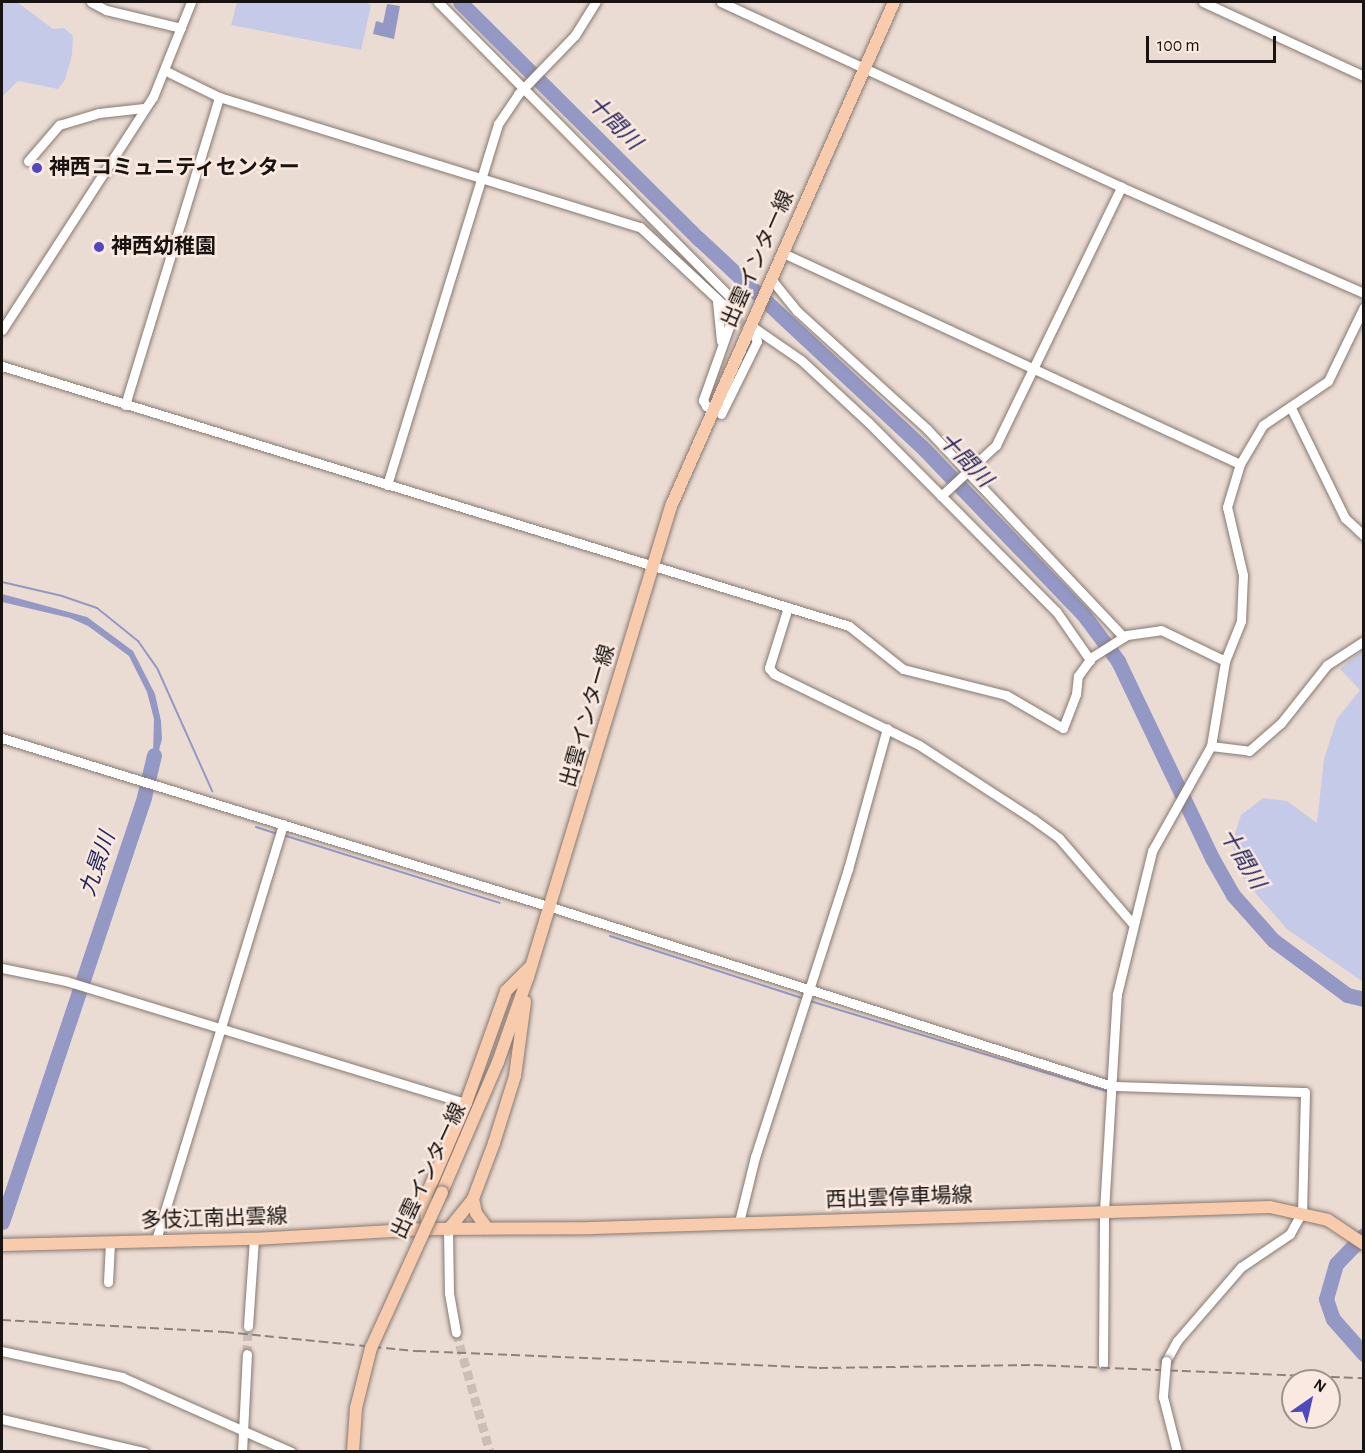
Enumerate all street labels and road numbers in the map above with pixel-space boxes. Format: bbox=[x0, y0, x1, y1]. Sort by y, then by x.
street label: 出雲インター線 bbox=[717, 187, 799, 331]
street label: 出雲インター線 bbox=[556, 642, 620, 790]
street label: 出雲インター線 bbox=[387, 1099, 471, 1243]
street label: 西出雲停車場線 bbox=[825, 1183, 973, 1213]
street label: 多伎江南出雲線 bbox=[140, 1204, 288, 1234]

